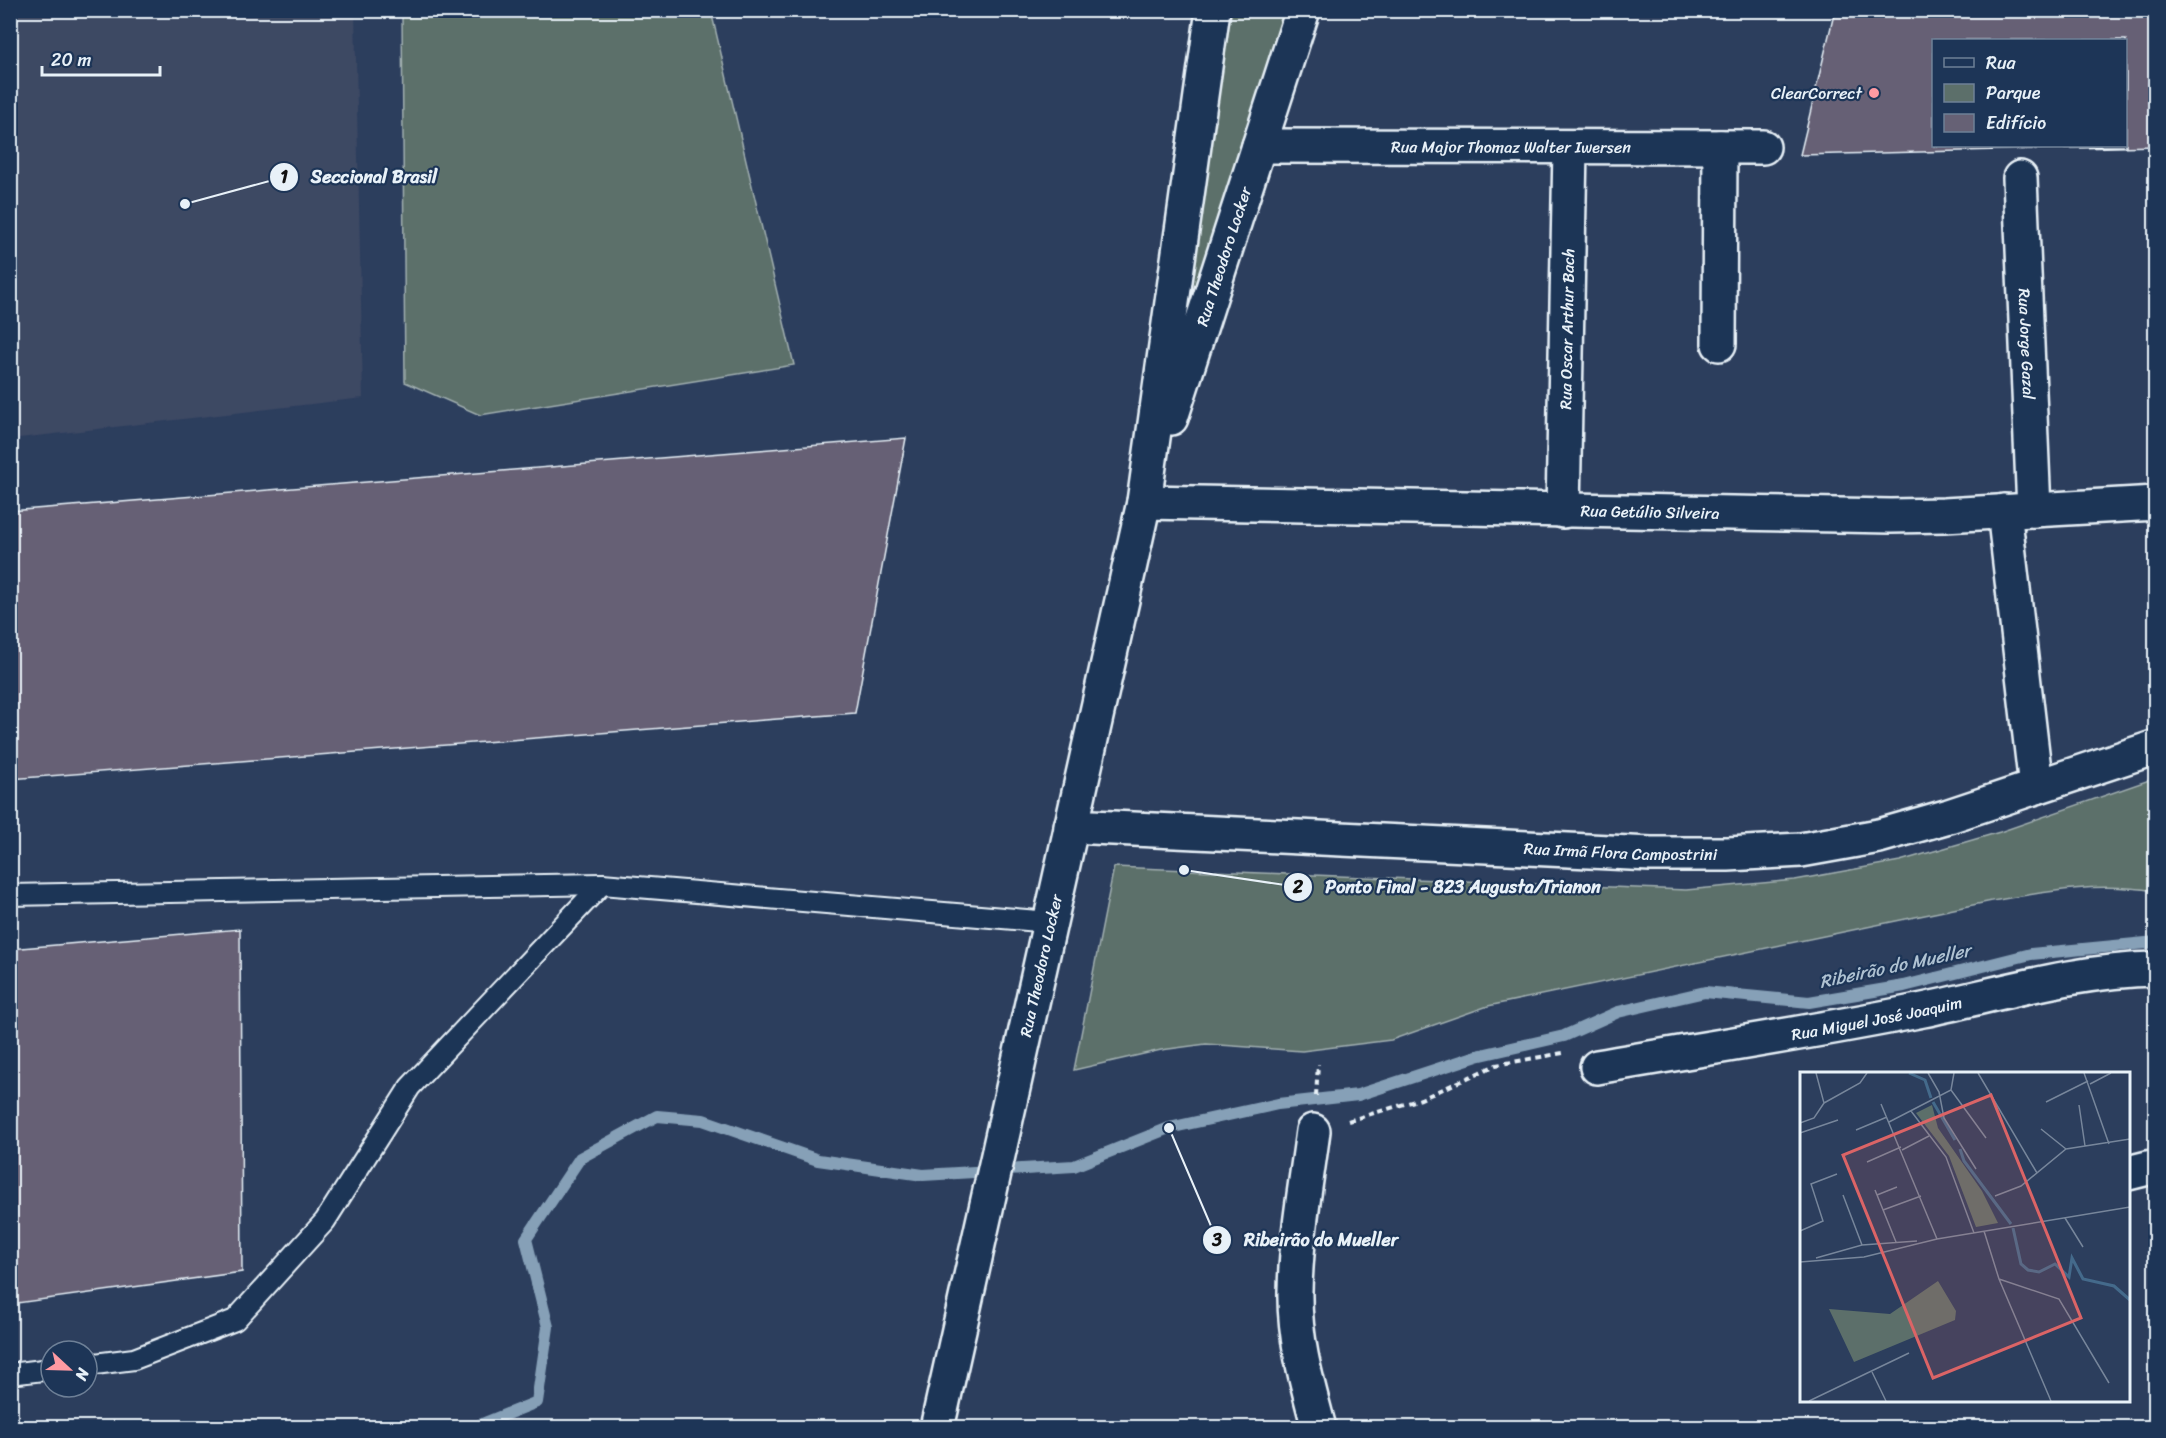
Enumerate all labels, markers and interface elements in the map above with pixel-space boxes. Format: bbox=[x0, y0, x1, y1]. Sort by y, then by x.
scale bar bbox=[42, 39, 160, 77]
legend bbox=[1932, 39, 2127, 147]
text: 20 m bbox=[51, 44, 91, 76]
text: Rua bbox=[1986, 47, 2017, 79]
text: Parque bbox=[1986, 77, 2041, 109]
place label: ClearCorrect bbox=[1771, 79, 1863, 108]
marker: ClearCorrect bbox=[1867, 86, 1881, 100]
text: Edifício bbox=[1986, 107, 2046, 139]
street label: Rua Major Thomaz Walter Iwersen bbox=[1391, 132, 1631, 161]
callout: Seccional Brasil bbox=[269, 159, 450, 195]
text: 1 bbox=[280, 161, 288, 193]
text: Seccional Brasil bbox=[310, 161, 438, 193]
street label: Rua Theodoro Locker bbox=[1187, 181, 1260, 330]
street label: Rua Oscar Arthur Bach bbox=[1550, 248, 1583, 410]
street label: Rua Jorge Gazal bbox=[2010, 288, 2044, 400]
street label: Rua Getúlio Silveira bbox=[1580, 496, 1720, 527]
street label: Rua Irmã Flora Campostrini bbox=[1523, 833, 1718, 869]
callout: Ponto Final - 823 Augusta/Trianon bbox=[1283, 869, 1612, 905]
text: 2 bbox=[1292, 871, 1304, 903]
text: Ponto Final - 823 Augusta/Trianon bbox=[1325, 871, 1601, 903]
street label: Rua Theodoro Locker bbox=[1010, 890, 1071, 1039]
water label: Ribeirão do Mueller bbox=[1816, 934, 1977, 998]
street label: Rua Miguel José Joaquim bbox=[1789, 987, 1965, 1049]
inset map bbox=[1800, 1072, 2130, 1402]
callout: Ribeirão do Mueller bbox=[1202, 1222, 1409, 1258]
text: 3 bbox=[1211, 1224, 1222, 1256]
text: Ribeirão do Mueller bbox=[1243, 1224, 1400, 1256]
north arrow bbox=[39, 1339, 99, 1399]
text: N bbox=[67, 1363, 98, 1386]

